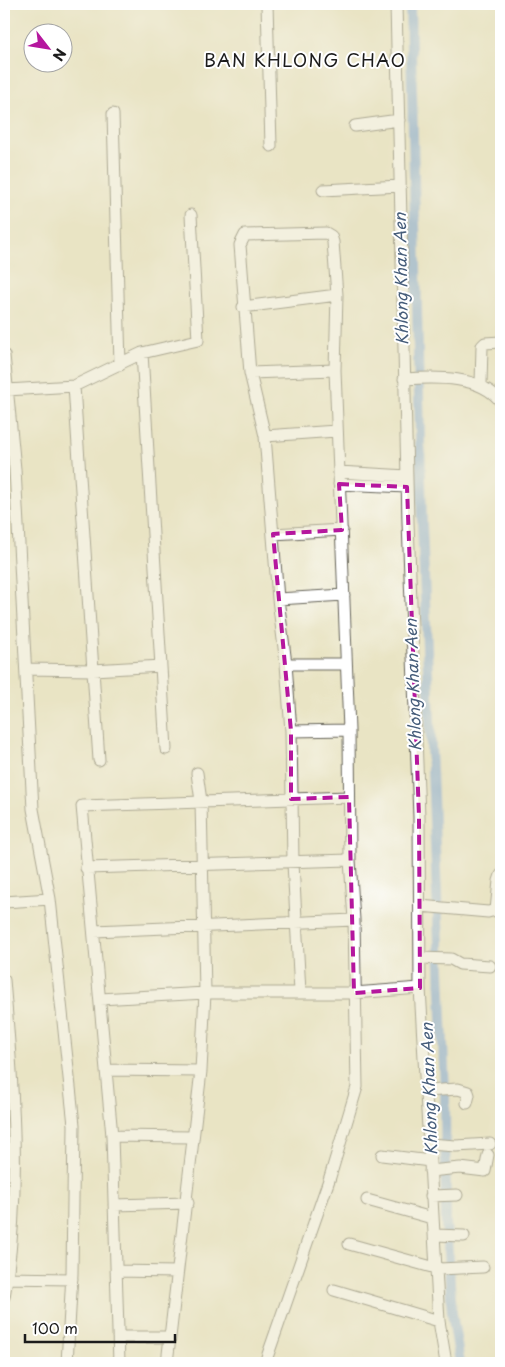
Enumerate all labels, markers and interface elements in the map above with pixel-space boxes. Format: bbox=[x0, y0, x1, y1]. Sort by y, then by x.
north arrow bbox=[22, 22, 72, 72]
text: N bbox=[48, 45, 71, 65]
district label: BAN KHLONG CHAO bbox=[204, 46, 406, 73]
water label: Khlong Khan Aen bbox=[387, 211, 413, 345]
water label: Khlong Khan Aen bbox=[398, 617, 426, 752]
water label: Khlong Khan Aen bbox=[414, 1021, 442, 1156]
scale bar bbox=[25, 1312, 175, 1344]
text: 100 m bbox=[32, 1316, 78, 1339]

